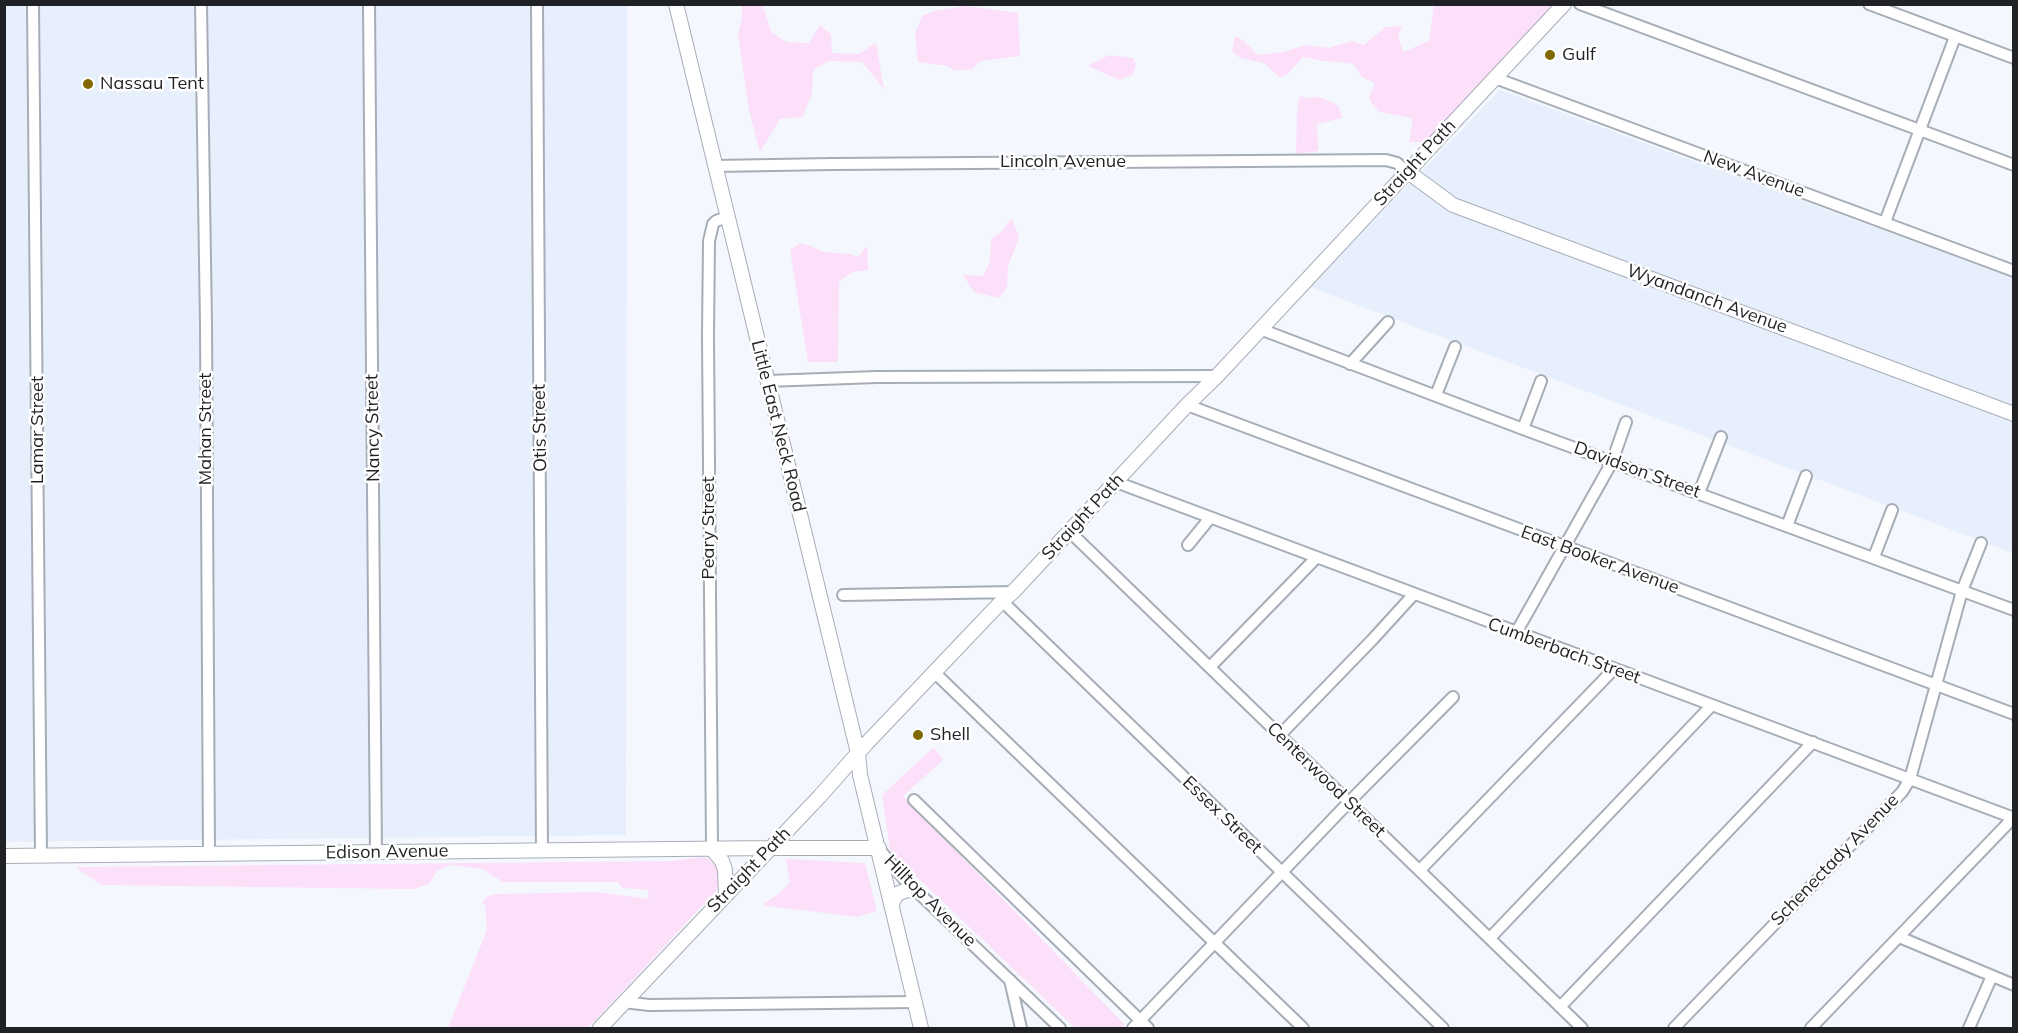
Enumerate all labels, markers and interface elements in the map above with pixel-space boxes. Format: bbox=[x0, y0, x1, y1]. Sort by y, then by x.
place label: Gulf bbox=[1562, 44, 1596, 66]
marker: Gulf bbox=[1543, 48, 1557, 62]
place label: Nassau Tent bbox=[100, 73, 204, 95]
marker: Nassau Tent bbox=[81, 77, 95, 91]
street label: Straight Path bbox=[1369, 115, 1461, 211]
street label: New Avenue bbox=[1700, 146, 1808, 202]
street label: Lincoln Avenue bbox=[1000, 151, 1126, 173]
street label: Wyandanch Avenue bbox=[1624, 260, 1790, 338]
street label: Little East Neck Road bbox=[746, 338, 810, 514]
street label: Mahan Street bbox=[195, 373, 217, 485]
street label: Nancy Street bbox=[361, 374, 385, 482]
street label: Lamar Street bbox=[27, 376, 49, 484]
street label: Otis Street bbox=[528, 384, 552, 472]
street label: Davidson Street bbox=[1571, 437, 1703, 503]
street label: Straight Path bbox=[1037, 469, 1129, 565]
street label: Peary Street bbox=[698, 476, 720, 580]
street label: East Booker Avenue bbox=[1518, 521, 1682, 599]
street label: Cumberbach Street bbox=[1485, 613, 1643, 689]
street label: Centerwood Street bbox=[1262, 718, 1390, 842]
place label: Shell bbox=[930, 724, 970, 746]
marker: Shell bbox=[911, 728, 925, 742]
street label: Essex Street bbox=[1178, 772, 1266, 858]
street label: Schenectady Avenue bbox=[1767, 790, 1903, 930]
street label: Straight Path bbox=[703, 823, 795, 917]
street label: Edison Avenue bbox=[325, 840, 449, 864]
street label: Hilltop Avenue bbox=[879, 850, 981, 952]

